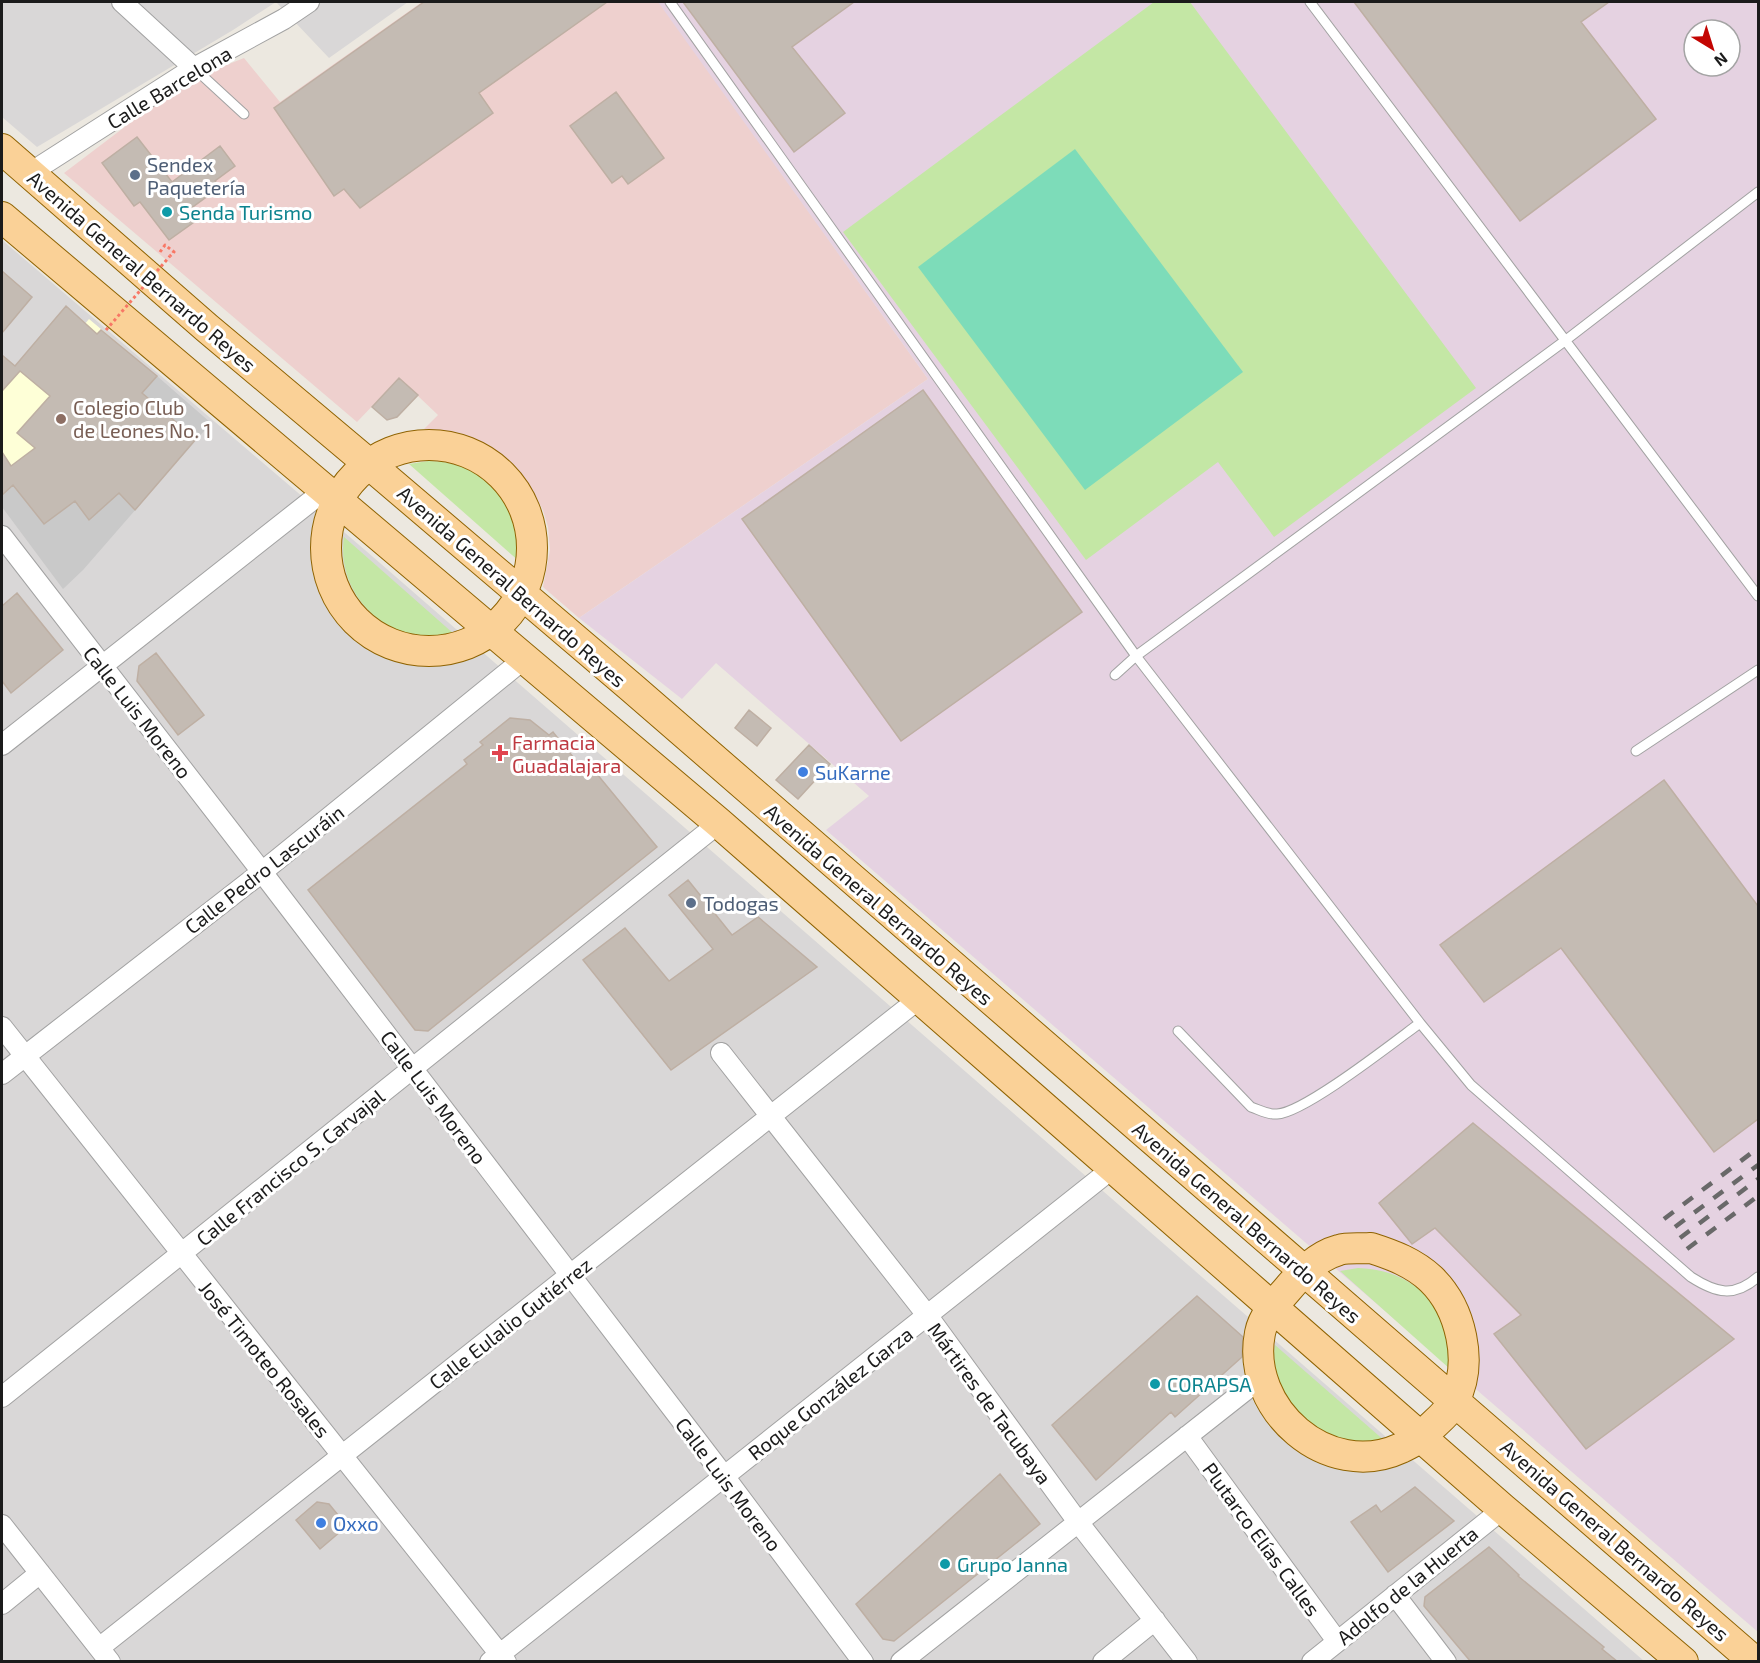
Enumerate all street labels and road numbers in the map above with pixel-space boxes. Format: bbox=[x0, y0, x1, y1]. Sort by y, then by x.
street label: Calle Barcelona bbox=[102, 40, 236, 134]
street label: Avenida General Bernardo Reyes bbox=[23, 165, 261, 377]
street label: Avenida General Bernardo Reyes bbox=[393, 480, 631, 692]
street label: Calle Luis Moreno bbox=[79, 641, 197, 783]
street label: Avenida General Bernardo Reyes bbox=[760, 798, 998, 1010]
street label: Calle Pedro Lascuráin bbox=[180, 799, 348, 939]
street label: Calle Luis Moreno bbox=[376, 1025, 492, 1169]
street label: Calle Francisco S. Carvajal bbox=[191, 1084, 389, 1250]
street label: Avenida General Bernardo Reyes bbox=[1128, 1116, 1366, 1328]
street label: Calle Eulalio Gutiérrez bbox=[424, 1252, 596, 1394]
street label: José Timoteo Rosales bbox=[195, 1276, 335, 1442]
street label: Mártires de Tacubaya bbox=[923, 1317, 1057, 1489]
street label: Roque González Garza bbox=[743, 1321, 917, 1465]
street label: Calle Luis Moreno bbox=[671, 1412, 787, 1556]
street label: Avenida General Bernardo Reyes bbox=[1496, 1434, 1734, 1646]
street label: Plutarco Elías Calles bbox=[1198, 1458, 1326, 1620]
street label: Adolfo de la Huerta bbox=[1332, 1521, 1482, 1649]

